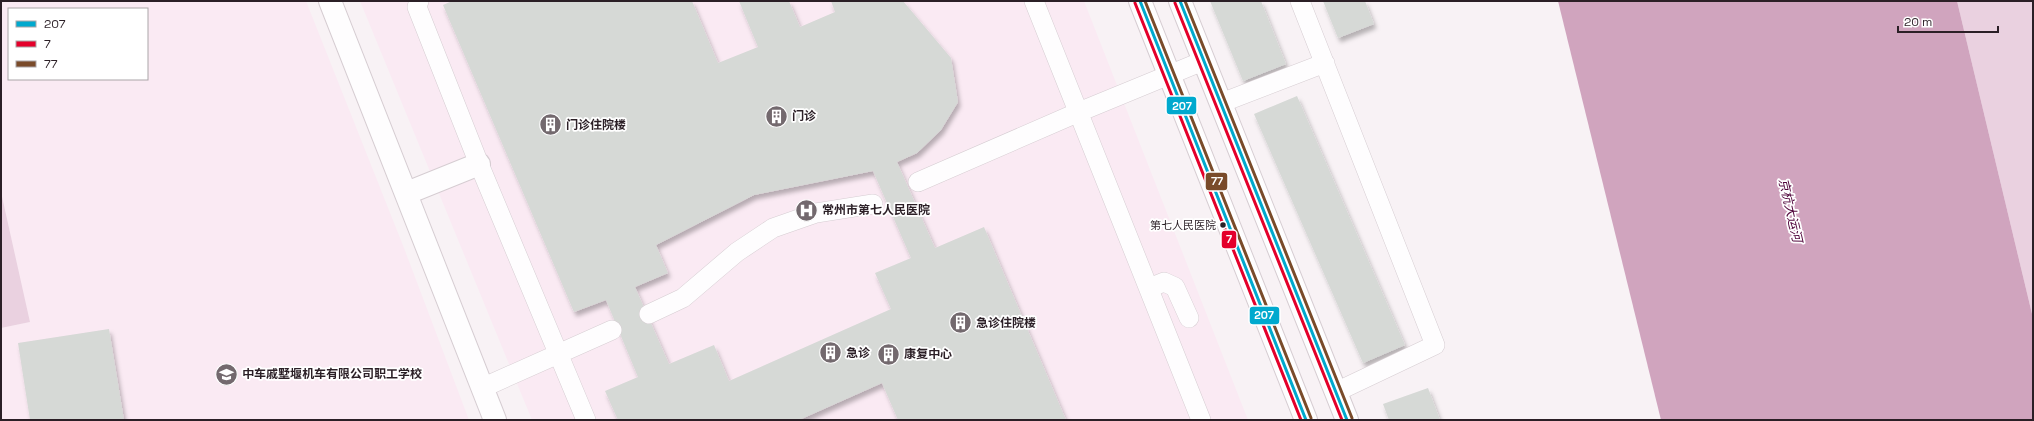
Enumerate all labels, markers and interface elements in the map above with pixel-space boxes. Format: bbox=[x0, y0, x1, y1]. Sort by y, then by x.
legend bbox=[8, 8, 148, 80]
scale bar bbox=[1898, 8, 1998, 34]
text: 20 m bbox=[1904, 14, 1932, 30]
text: 207 bbox=[44, 16, 66, 32]
text: 7 bbox=[44, 36, 51, 52]
text: 77 bbox=[44, 56, 58, 72]
line badge: 207 bbox=[1166, 96, 1197, 115]
text: 207 bbox=[1172, 99, 1192, 113]
building icon: 门诊 bbox=[763, 103, 789, 129]
place label: 门诊 bbox=[792, 108, 817, 124]
building icon: 门诊住院楼 bbox=[537, 112, 563, 138]
place label: 门诊住院楼 bbox=[566, 117, 626, 133]
line badge: 77 bbox=[1205, 172, 1228, 191]
text: 77 bbox=[1211, 174, 1223, 188]
water label: 京杭大运河 bbox=[1775, 177, 1807, 247]
hospital icon: 常州市第七人民医院 bbox=[793, 197, 819, 223]
place label: 常州市第七人民医院 bbox=[822, 202, 930, 218]
place label: 第七人民医院 bbox=[1150, 218, 1216, 232]
marker: 第七人民医院 bbox=[1218, 220, 1228, 230]
line badge: 7 bbox=[1221, 230, 1237, 249]
text: 7 bbox=[1226, 232, 1232, 246]
line badge: 207 bbox=[1249, 306, 1280, 325]
text: 207 bbox=[1254, 308, 1274, 322]
building icon: 急诊住院楼 bbox=[947, 310, 973, 336]
place label: 急诊住院楼 bbox=[976, 315, 1036, 331]
building icon: 急诊 bbox=[818, 340, 844, 366]
building icon: 康复中心 bbox=[876, 341, 902, 367]
place label: 急诊 bbox=[846, 345, 871, 361]
place label: 康复中心 bbox=[904, 346, 952, 362]
school or university icon: 中车戚墅堰机车有限公司职工学校 bbox=[214, 361, 240, 387]
place label: 中车戚墅堰机车有限公司职工学校 bbox=[242, 366, 422, 382]

